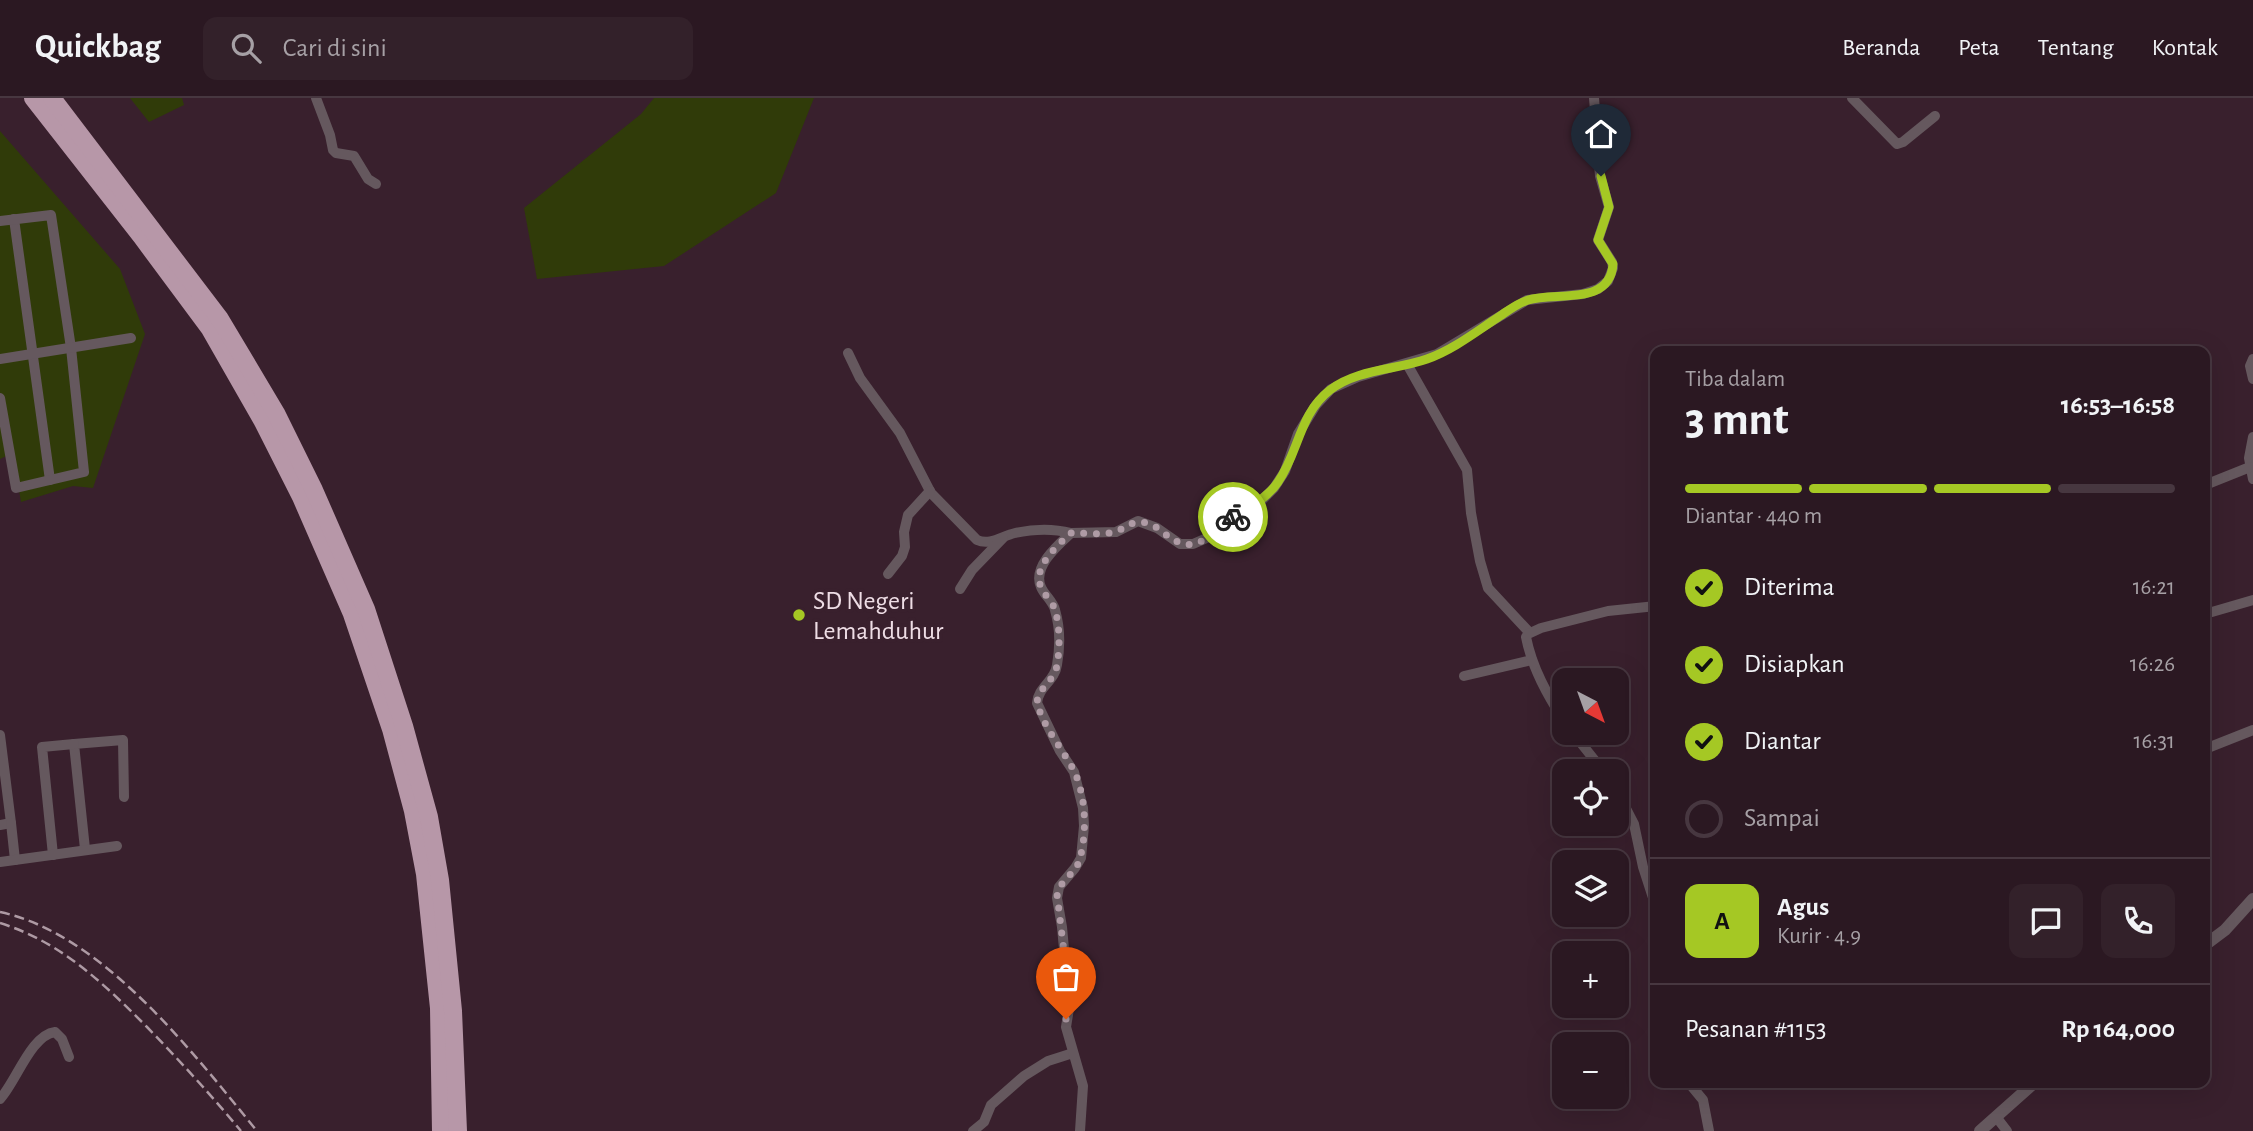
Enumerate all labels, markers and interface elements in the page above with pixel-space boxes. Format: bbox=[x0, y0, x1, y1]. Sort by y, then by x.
search box bbox=[203, 17, 693, 80]
icon: search bbox=[227, 29, 265, 67]
text: Quickbag bbox=[35, 31, 161, 64]
text: Cari di sini bbox=[283, 35, 387, 61]
text: Beranda bbox=[1842, 36, 1920, 60]
text: Peta bbox=[1958, 36, 2000, 60]
text: Tentang bbox=[2038, 36, 2114, 60]
text: Kontak bbox=[2152, 36, 2218, 60]
pin bbox=[1571, 104, 1631, 176]
icon: home bbox=[1582, 115, 1620, 153]
text: Tiba dalam bbox=[1685, 368, 1785, 391]
text: 16:53–16:58 bbox=[2061, 392, 2175, 418]
text: 3 mnt bbox=[1685, 397, 1789, 443]
courier bbox=[1198, 482, 1268, 552]
icon: bike bbox=[1214, 498, 1252, 536]
text: Diantar · 440 m bbox=[1685, 505, 1822, 528]
icon: check bbox=[1685, 569, 1723, 607]
text: Diterima bbox=[1744, 574, 1835, 600]
text: 16:21 bbox=[2133, 576, 2175, 599]
place label: SD Negeri Lemahduhur bbox=[813, 588, 944, 644]
marker: SD Negeri Lemahduhur bbox=[791, 607, 807, 623]
icon: check bbox=[1685, 646, 1723, 684]
text: Disiapkan bbox=[1744, 651, 1845, 677]
text: 16:26 bbox=[2130, 653, 2175, 676]
north arrow bbox=[1552, 668, 1629, 746]
map controls bbox=[1552, 668, 1629, 1109]
icon: check bbox=[1685, 723, 1723, 761]
text: Diantar bbox=[1744, 728, 1821, 754]
text: 16:31 bbox=[2134, 730, 2175, 753]
button: locate bbox=[1552, 759, 1629, 836]
text: Sampai bbox=[1744, 805, 1820, 831]
button: layers bbox=[1552, 850, 1629, 927]
button: chat bbox=[2009, 884, 2083, 958]
button: phone bbox=[2101, 884, 2175, 958]
text: Agus bbox=[1777, 894, 1829, 920]
text: A bbox=[1714, 908, 1730, 934]
text: Kurir · 4.9 bbox=[1777, 925, 1861, 948]
button: + bbox=[1552, 941, 1629, 1018]
pin bbox=[1036, 947, 1096, 1019]
icon: bag bbox=[1047, 958, 1085, 996]
text: Pesanan #1153 bbox=[1685, 1016, 1827, 1042]
text: Rp 164,000 bbox=[2061, 1016, 2175, 1042]
button: − bbox=[1552, 1032, 1629, 1109]

